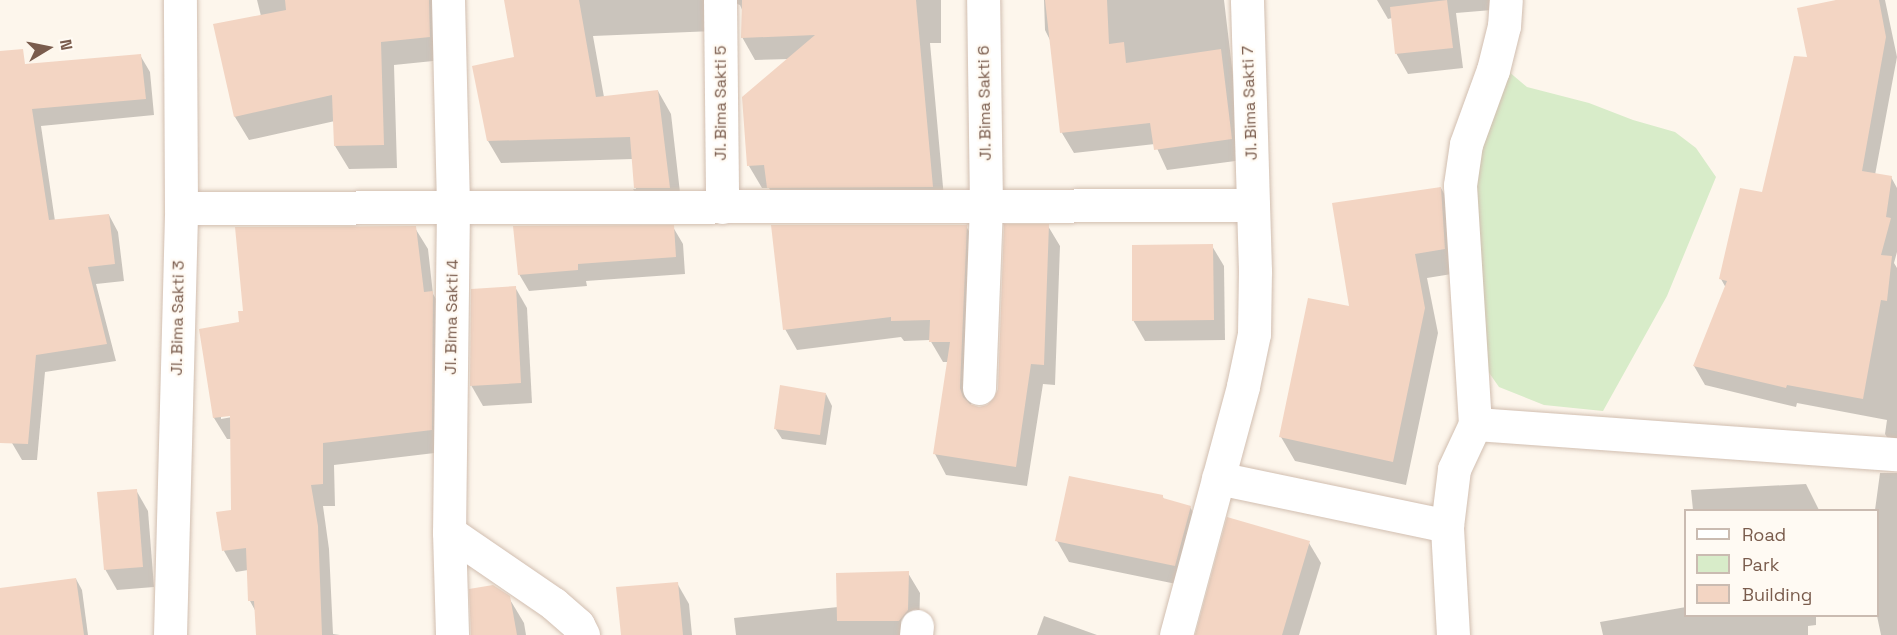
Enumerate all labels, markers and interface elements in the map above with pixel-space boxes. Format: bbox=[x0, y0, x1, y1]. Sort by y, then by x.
north arrow bbox=[18, 18, 78, 78]
text: N bbox=[55, 38, 77, 52]
street label: Jl. Bima Sakti 5 bbox=[711, 45, 731, 161]
street label: Jl. Bima Sakti 6 bbox=[974, 45, 996, 161]
street label: Jl. Bima Sakti 7 bbox=[1238, 45, 1262, 161]
street label: Jl. Bima Sakti 4 bbox=[441, 259, 463, 375]
street label: Jl. Bima Sakti 3 bbox=[167, 260, 189, 376]
legend bbox=[1684, 509, 1879, 617]
text: Road bbox=[1742, 523, 1786, 546]
text: Park bbox=[1742, 553, 1779, 576]
text: Building bbox=[1742, 583, 1812, 606]

